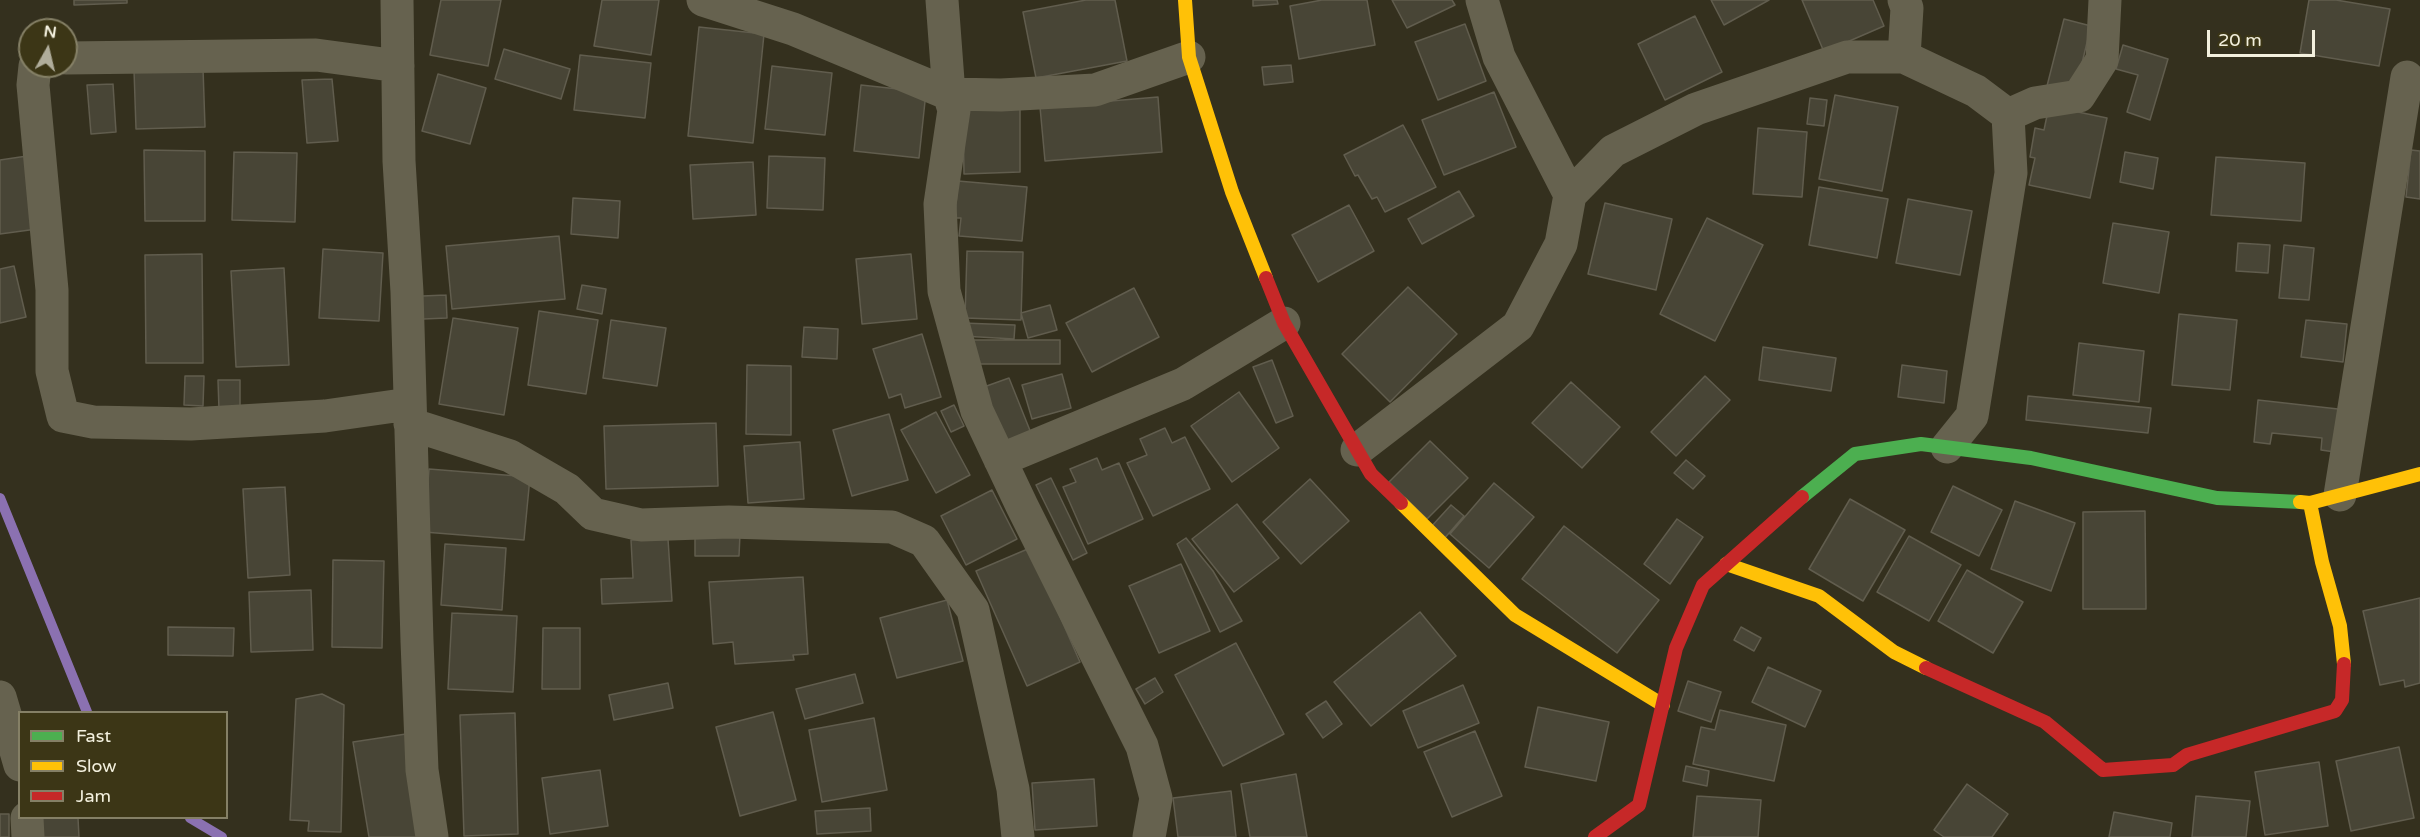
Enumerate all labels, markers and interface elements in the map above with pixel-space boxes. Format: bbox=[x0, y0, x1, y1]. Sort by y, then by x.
north arrow bbox=[18, 18, 78, 78]
scale bar bbox=[2210, 18, 2318, 56]
text: N bbox=[42, 21, 58, 43]
text: 20 m bbox=[2218, 29, 2262, 51]
legend bbox=[18, 711, 228, 819]
text: Fast bbox=[76, 725, 111, 747]
text: Slow bbox=[76, 755, 117, 777]
text: Jam bbox=[76, 785, 111, 807]

